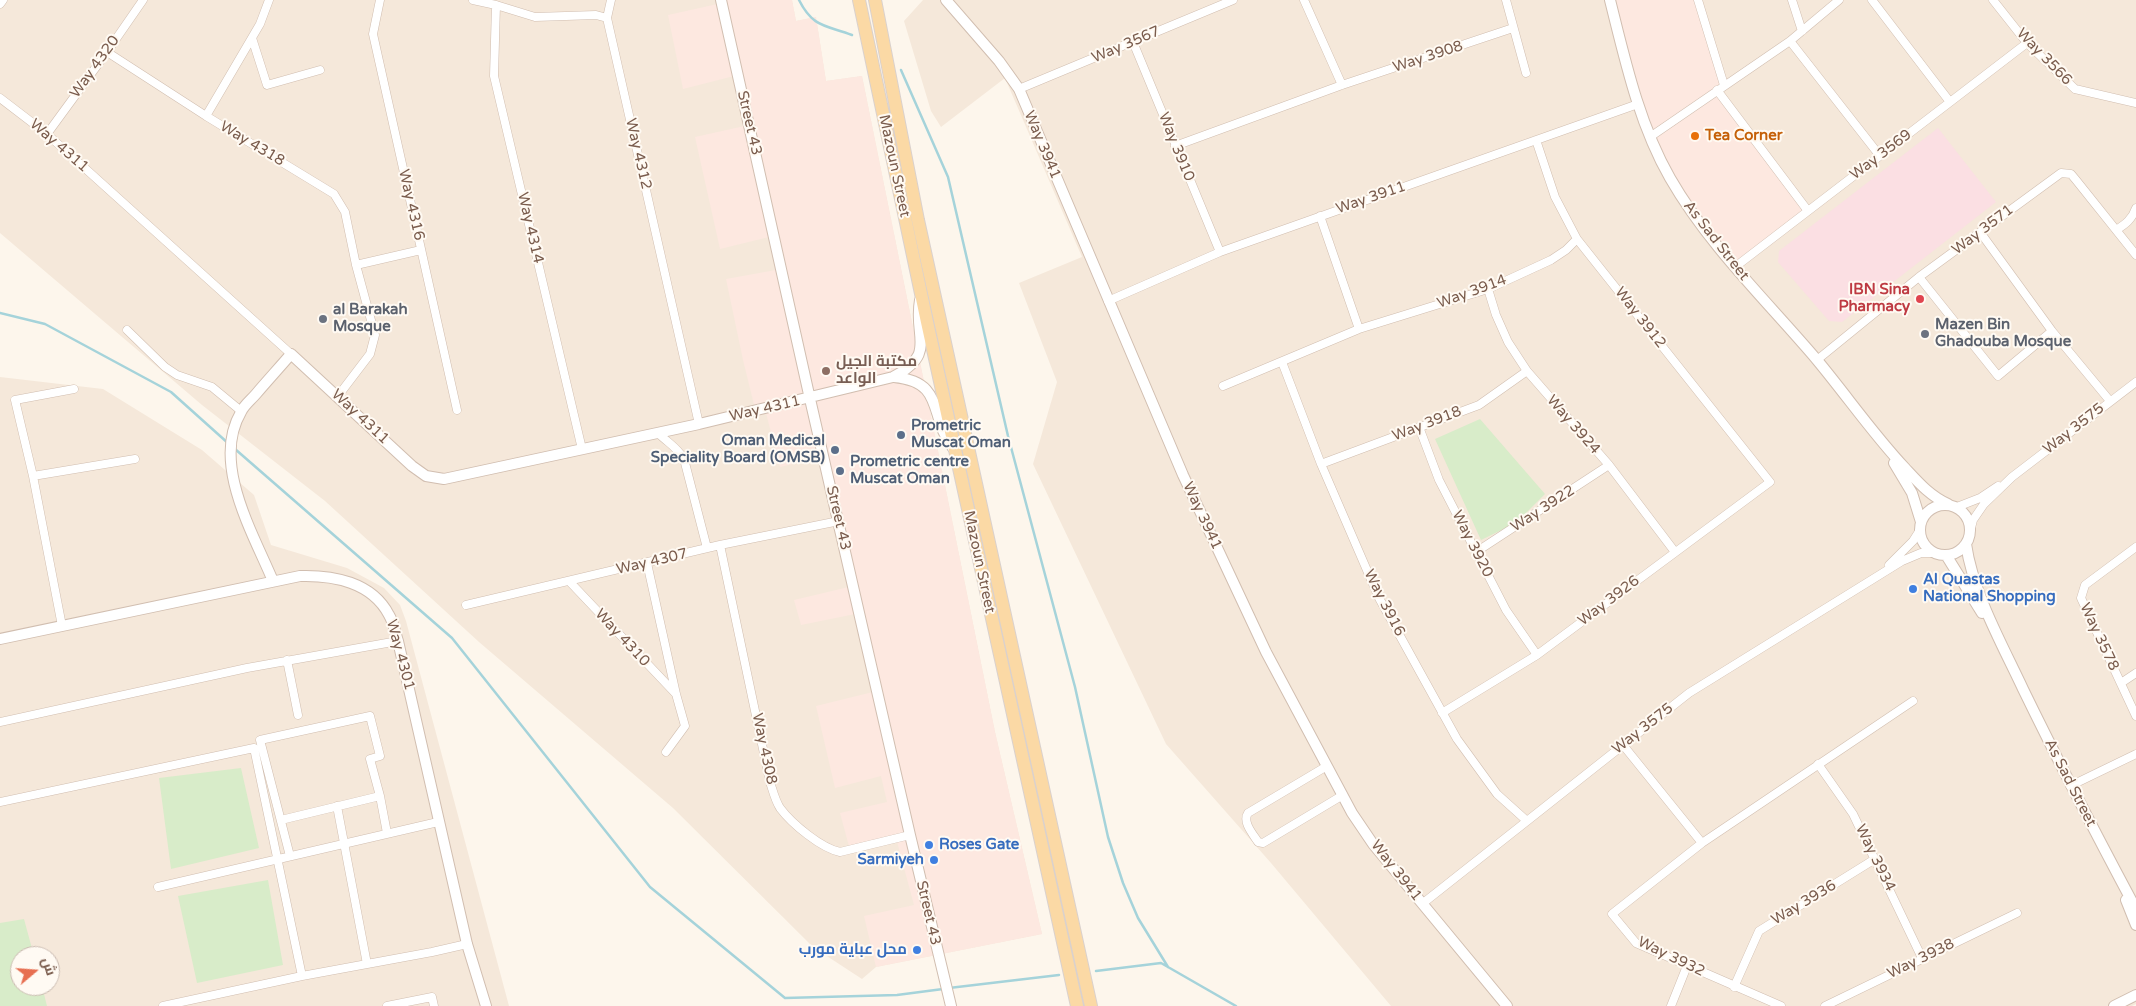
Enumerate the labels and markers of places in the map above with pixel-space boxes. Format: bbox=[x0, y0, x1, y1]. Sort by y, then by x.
place label: Tea Corner bbox=[1705, 127, 1782, 145]
marker: Tea Corner bbox=[1689, 130, 1701, 142]
place label: IBN Sina Pharmacy bbox=[1838, 281, 1910, 316]
marker: IBN Sina Pharmacy bbox=[1914, 293, 1926, 305]
place label: al Barakah Mosque bbox=[333, 301, 408, 336]
marker: al Barakah Mosque bbox=[317, 313, 329, 325]
place label: Mazen Bin Ghadouba Mosque bbox=[1935, 316, 2071, 351]
marker: Mazen Bin Ghadouba Mosque bbox=[1919, 328, 1931, 340]
place label: مكتبة الجيل الواعد bbox=[836, 353, 917, 388]
marker: مكتبة الجيل الواعد bbox=[820, 365, 832, 377]
place label: Prometric Muscat Oman bbox=[911, 417, 1011, 452]
marker: Prometric Muscat Oman bbox=[895, 429, 907, 441]
place label: Oman Medical Speciality Board (OMSB) bbox=[651, 432, 825, 467]
marker: Oman Medical Speciality Board (OMSB) bbox=[829, 444, 841, 456]
place label: Prometric centre Muscat Oman bbox=[850, 453, 969, 488]
marker: Prometric centre Muscat Oman bbox=[834, 465, 846, 477]
place label: Al Quastas National Shopping bbox=[1923, 571, 2056, 606]
marker: Al Quastas National Shopping bbox=[1907, 583, 1919, 595]
place label: Roses Gate bbox=[939, 836, 1019, 854]
marker: Roses Gate bbox=[923, 839, 935, 851]
place label: Sarmiyeh bbox=[858, 851, 924, 869]
marker: Sarmiyeh bbox=[928, 854, 940, 866]
place label: محل عباية مورب bbox=[799, 941, 907, 959]
marker: محل عباية مورب bbox=[911, 944, 923, 956]

